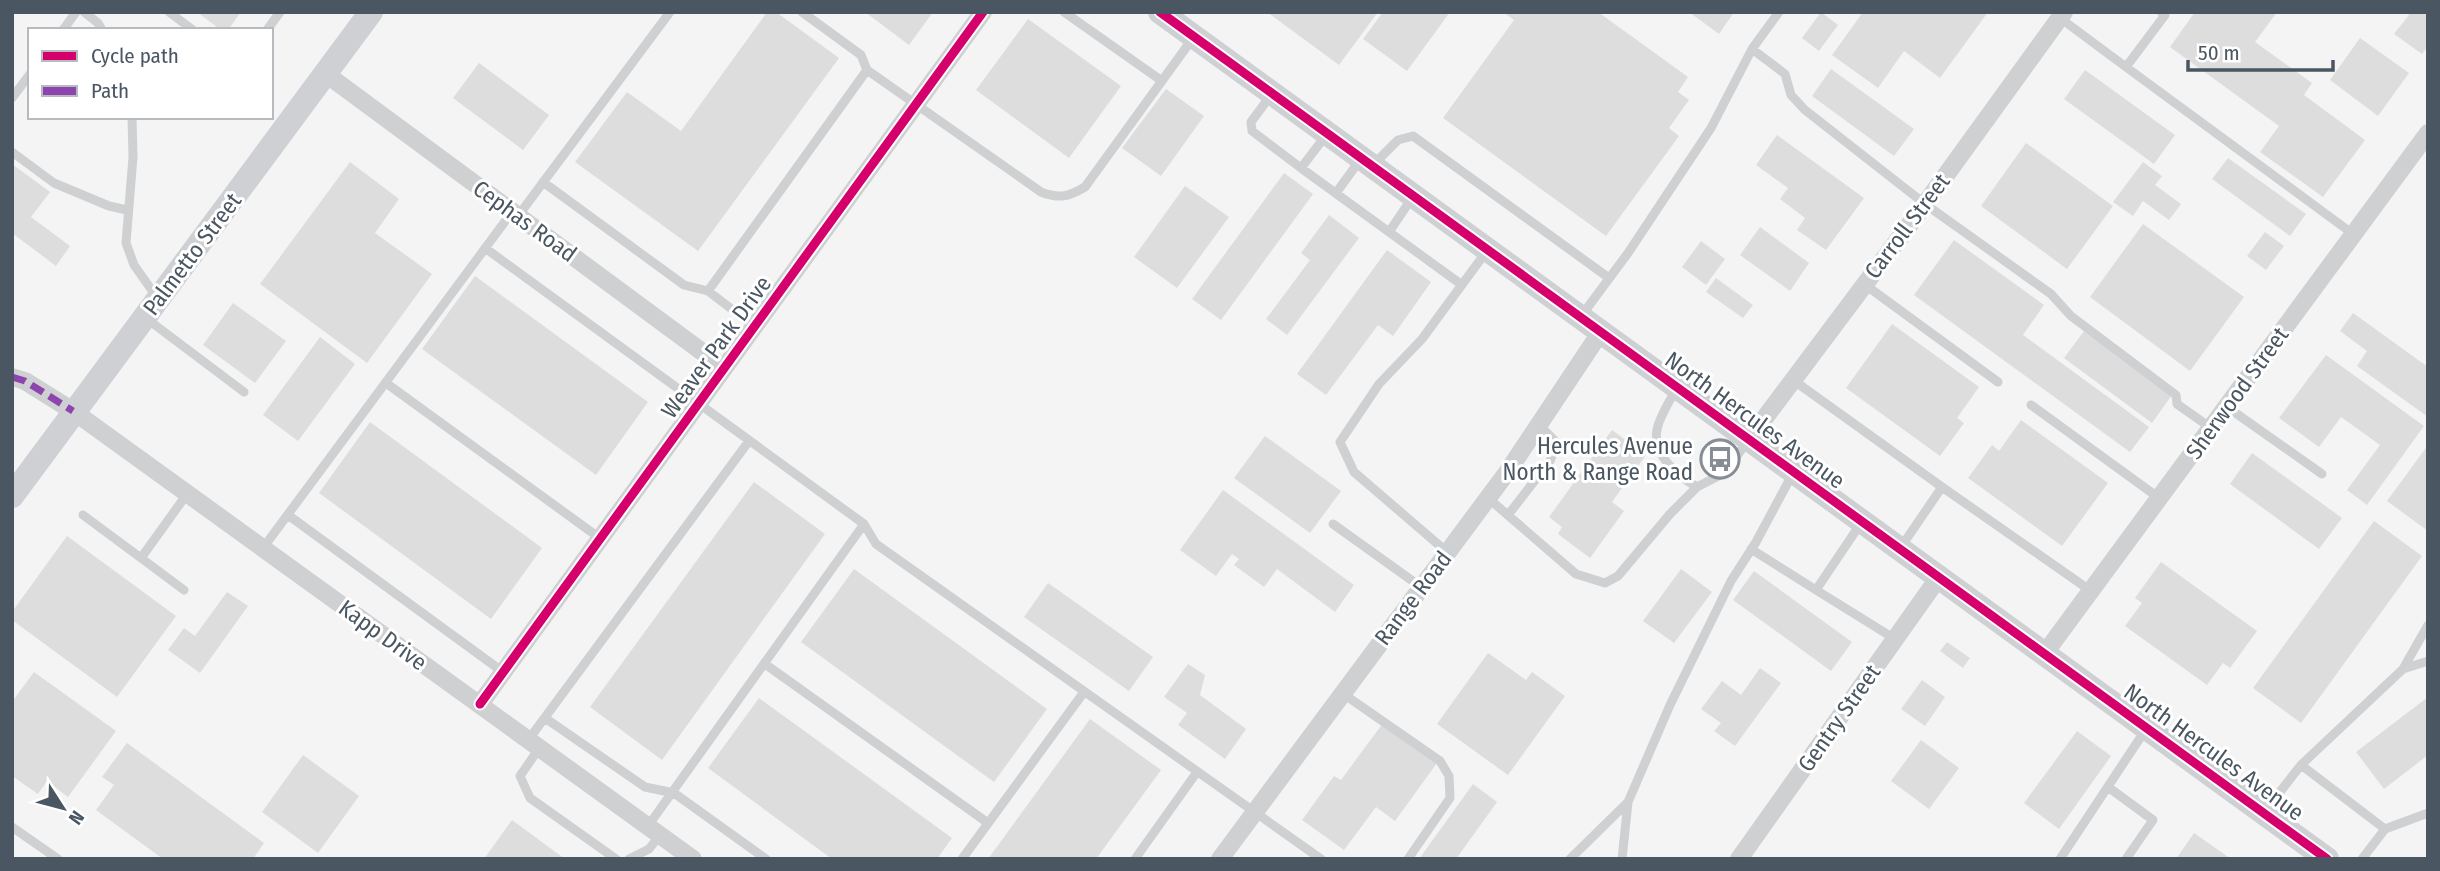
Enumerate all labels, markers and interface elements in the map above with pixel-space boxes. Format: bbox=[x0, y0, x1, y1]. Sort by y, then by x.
legend bbox=[28, 28, 273, 119]
scale bar bbox=[2188, 28, 2333, 72]
text: 50 m bbox=[2198, 40, 2240, 66]
text: Cycle path bbox=[91, 43, 179, 69]
text: Path bbox=[91, 78, 129, 104]
street label: Carroll Street bbox=[1858, 168, 1956, 284]
street label: Cephas Road bbox=[468, 174, 582, 268]
street label: Palmetto Street bbox=[137, 187, 247, 321]
street label: Weaver Park Drive bbox=[655, 270, 777, 424]
street label: Sherwood Street bbox=[2180, 321, 2295, 465]
street label: North Hercules Avenue bbox=[1660, 345, 1850, 495]
place label: Hercules Avenue North & Range Road bbox=[1503, 432, 1693, 486]
bus stop icon: Hercules Avenue North & Range Road bbox=[1699, 438, 1741, 480]
street label: Range Road bbox=[1369, 545, 1457, 651]
street label: Kapp Drive bbox=[334, 594, 432, 676]
street label: Gentry Street bbox=[1792, 659, 1886, 777]
street label: North Hercules Avenue bbox=[2119, 677, 2309, 827]
north arrow bbox=[28, 773, 98, 843]
text: N bbox=[64, 806, 89, 829]

